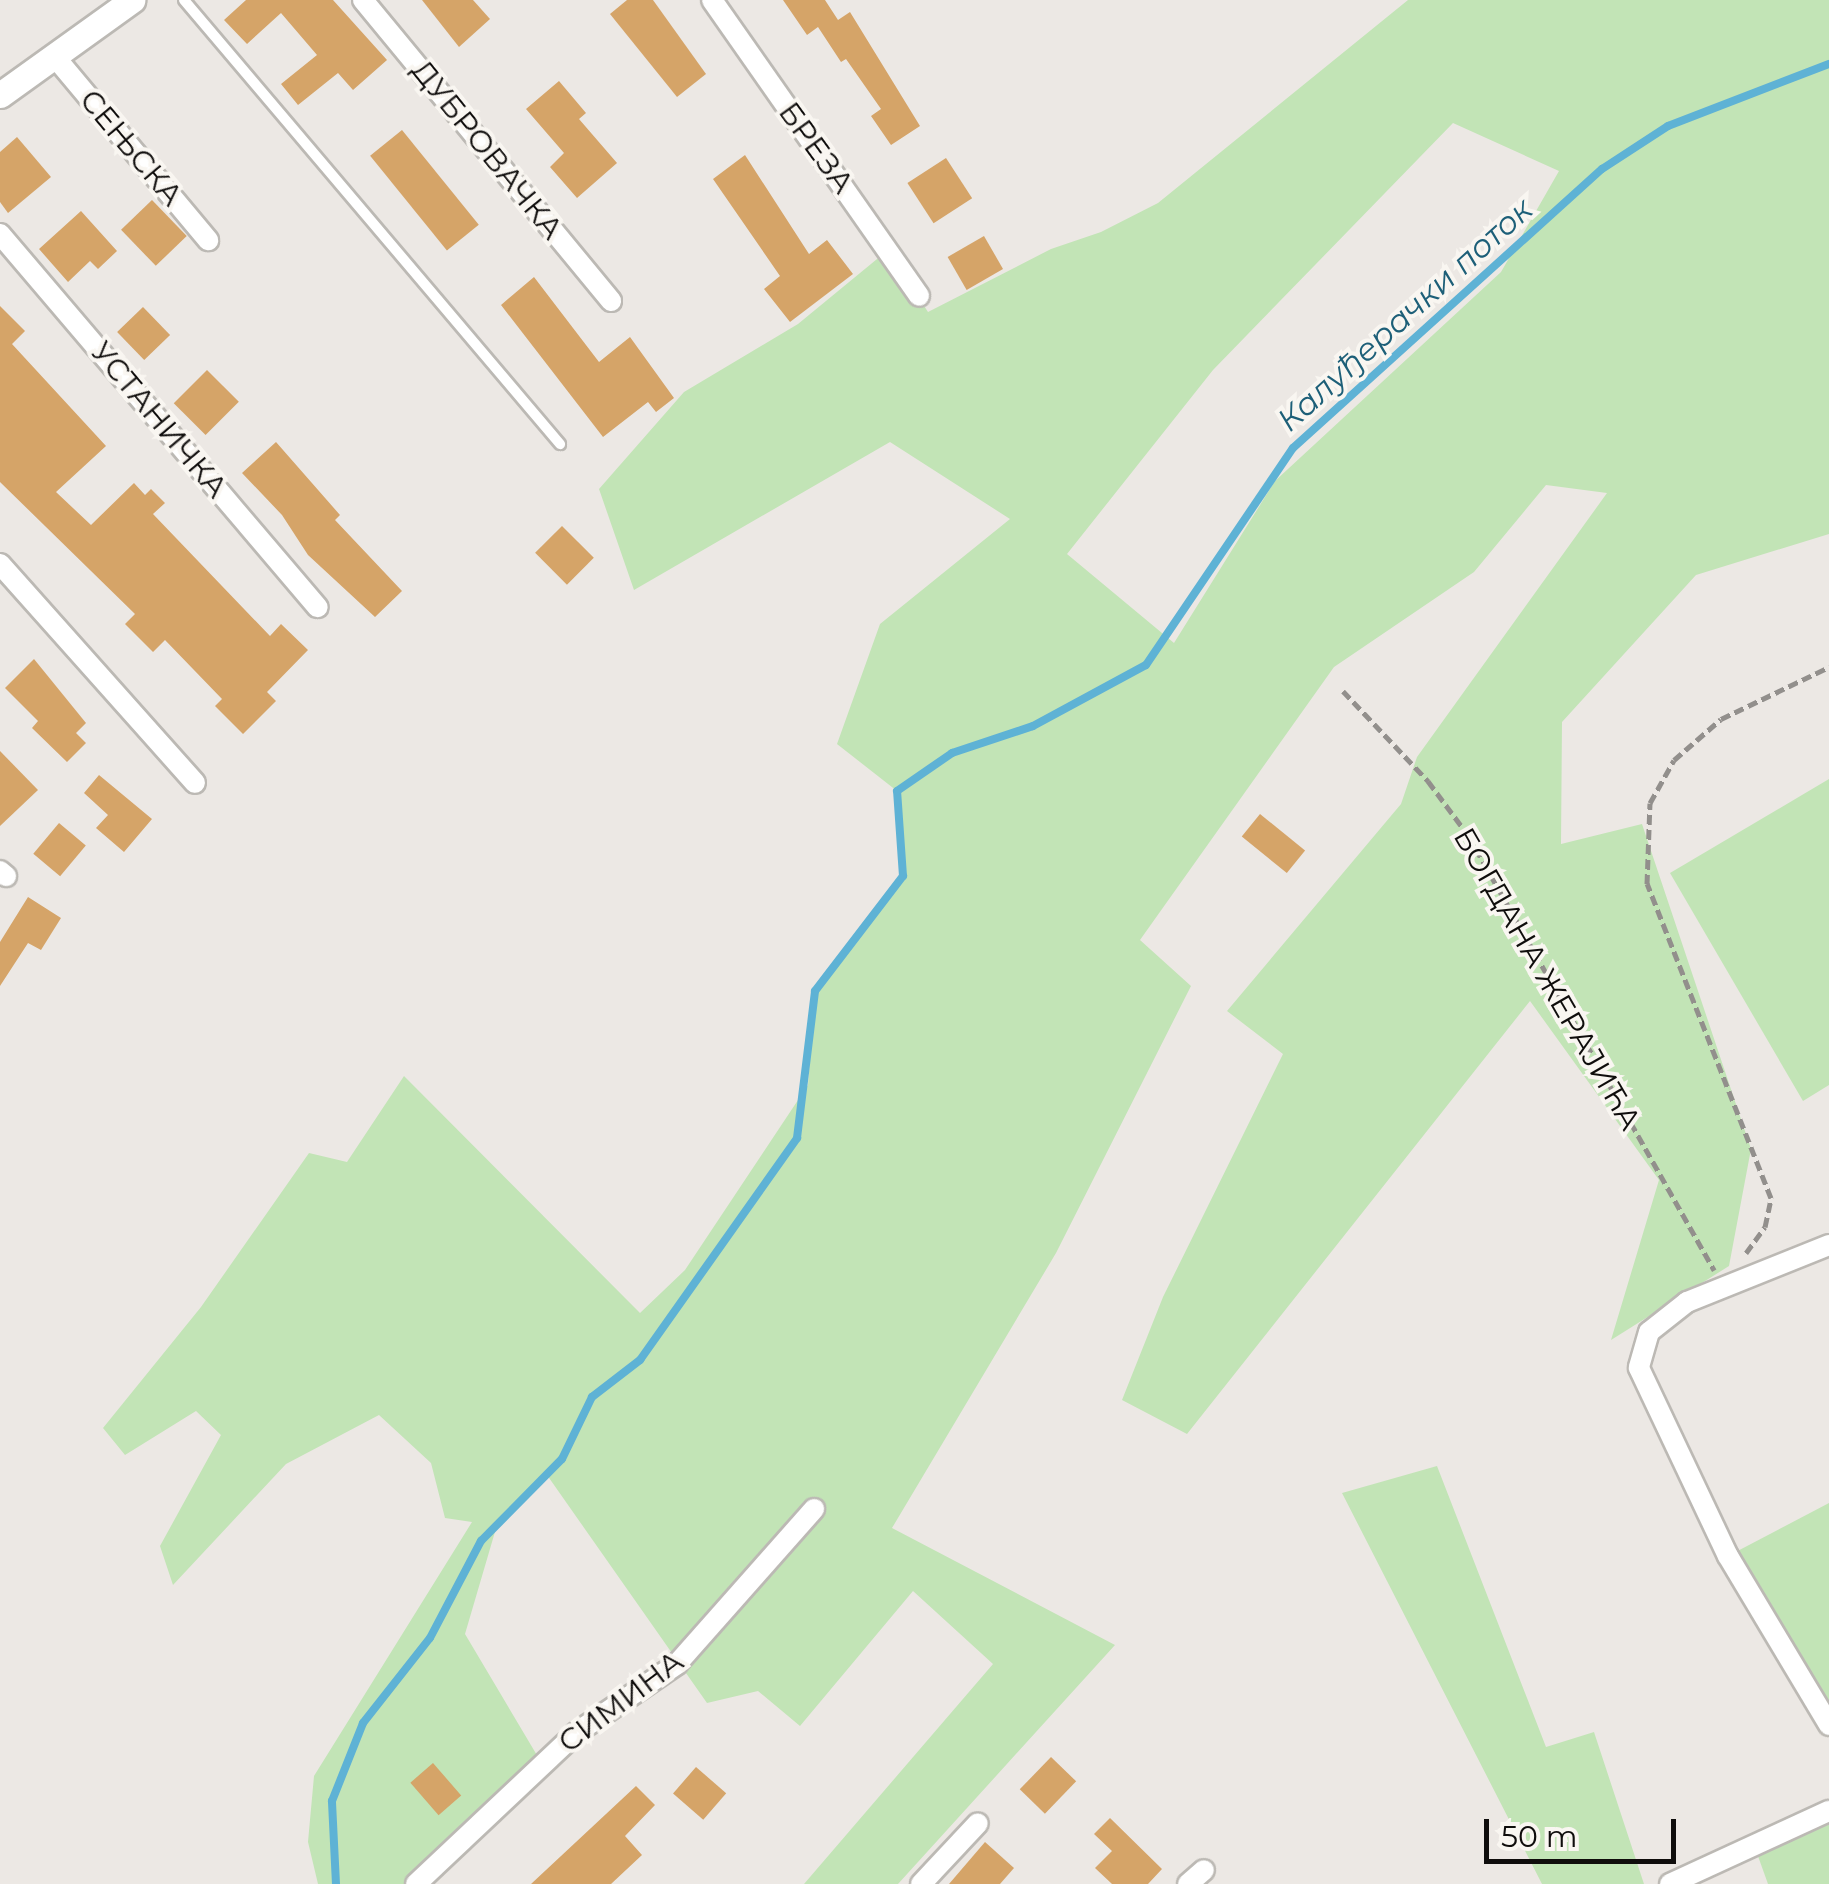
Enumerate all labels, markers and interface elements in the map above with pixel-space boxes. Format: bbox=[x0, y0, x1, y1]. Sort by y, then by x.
street label: ДУБРОВАЧКА bbox=[404, 53, 570, 247]
street label: СЕЊСКА bbox=[72, 83, 190, 213]
street label: БРЕЗА bbox=[771, 95, 861, 201]
water label: Калуђерачки поток bbox=[1270, 190, 1540, 440]
street label: УСТАНИЧКА bbox=[83, 335, 235, 505]
street label: БОГДАНА ЖЕРАЈИЋА bbox=[1446, 822, 1648, 1136]
street label: СИМИНА bbox=[552, 1643, 690, 1761]
scale bar bbox=[1489, 1799, 1682, 1861]
text: 50 m bbox=[1501, 1818, 1578, 1855]

